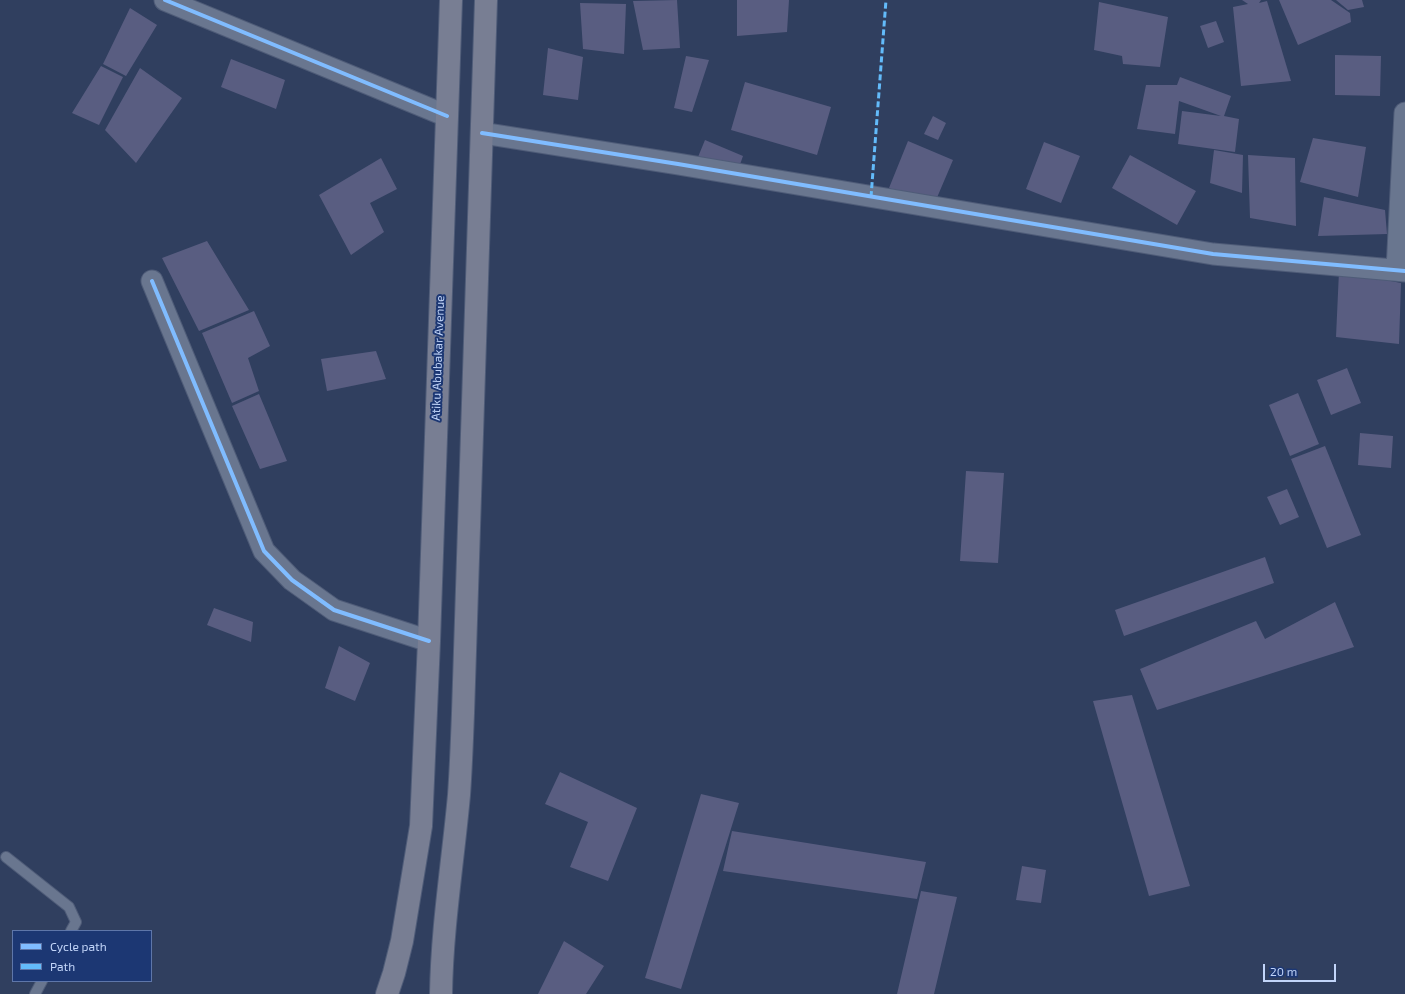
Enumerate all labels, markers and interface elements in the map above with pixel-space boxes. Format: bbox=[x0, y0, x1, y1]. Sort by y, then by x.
street label: Atiku Abubakar Avenue bbox=[429, 295, 447, 421]
legend bbox=[12, 930, 152, 982]
text: Cycle path bbox=[50, 939, 107, 953]
scale bar bbox=[1265, 956, 1338, 982]
text: Path bbox=[50, 959, 75, 973]
text: 20 m bbox=[1270, 964, 1297, 978]

